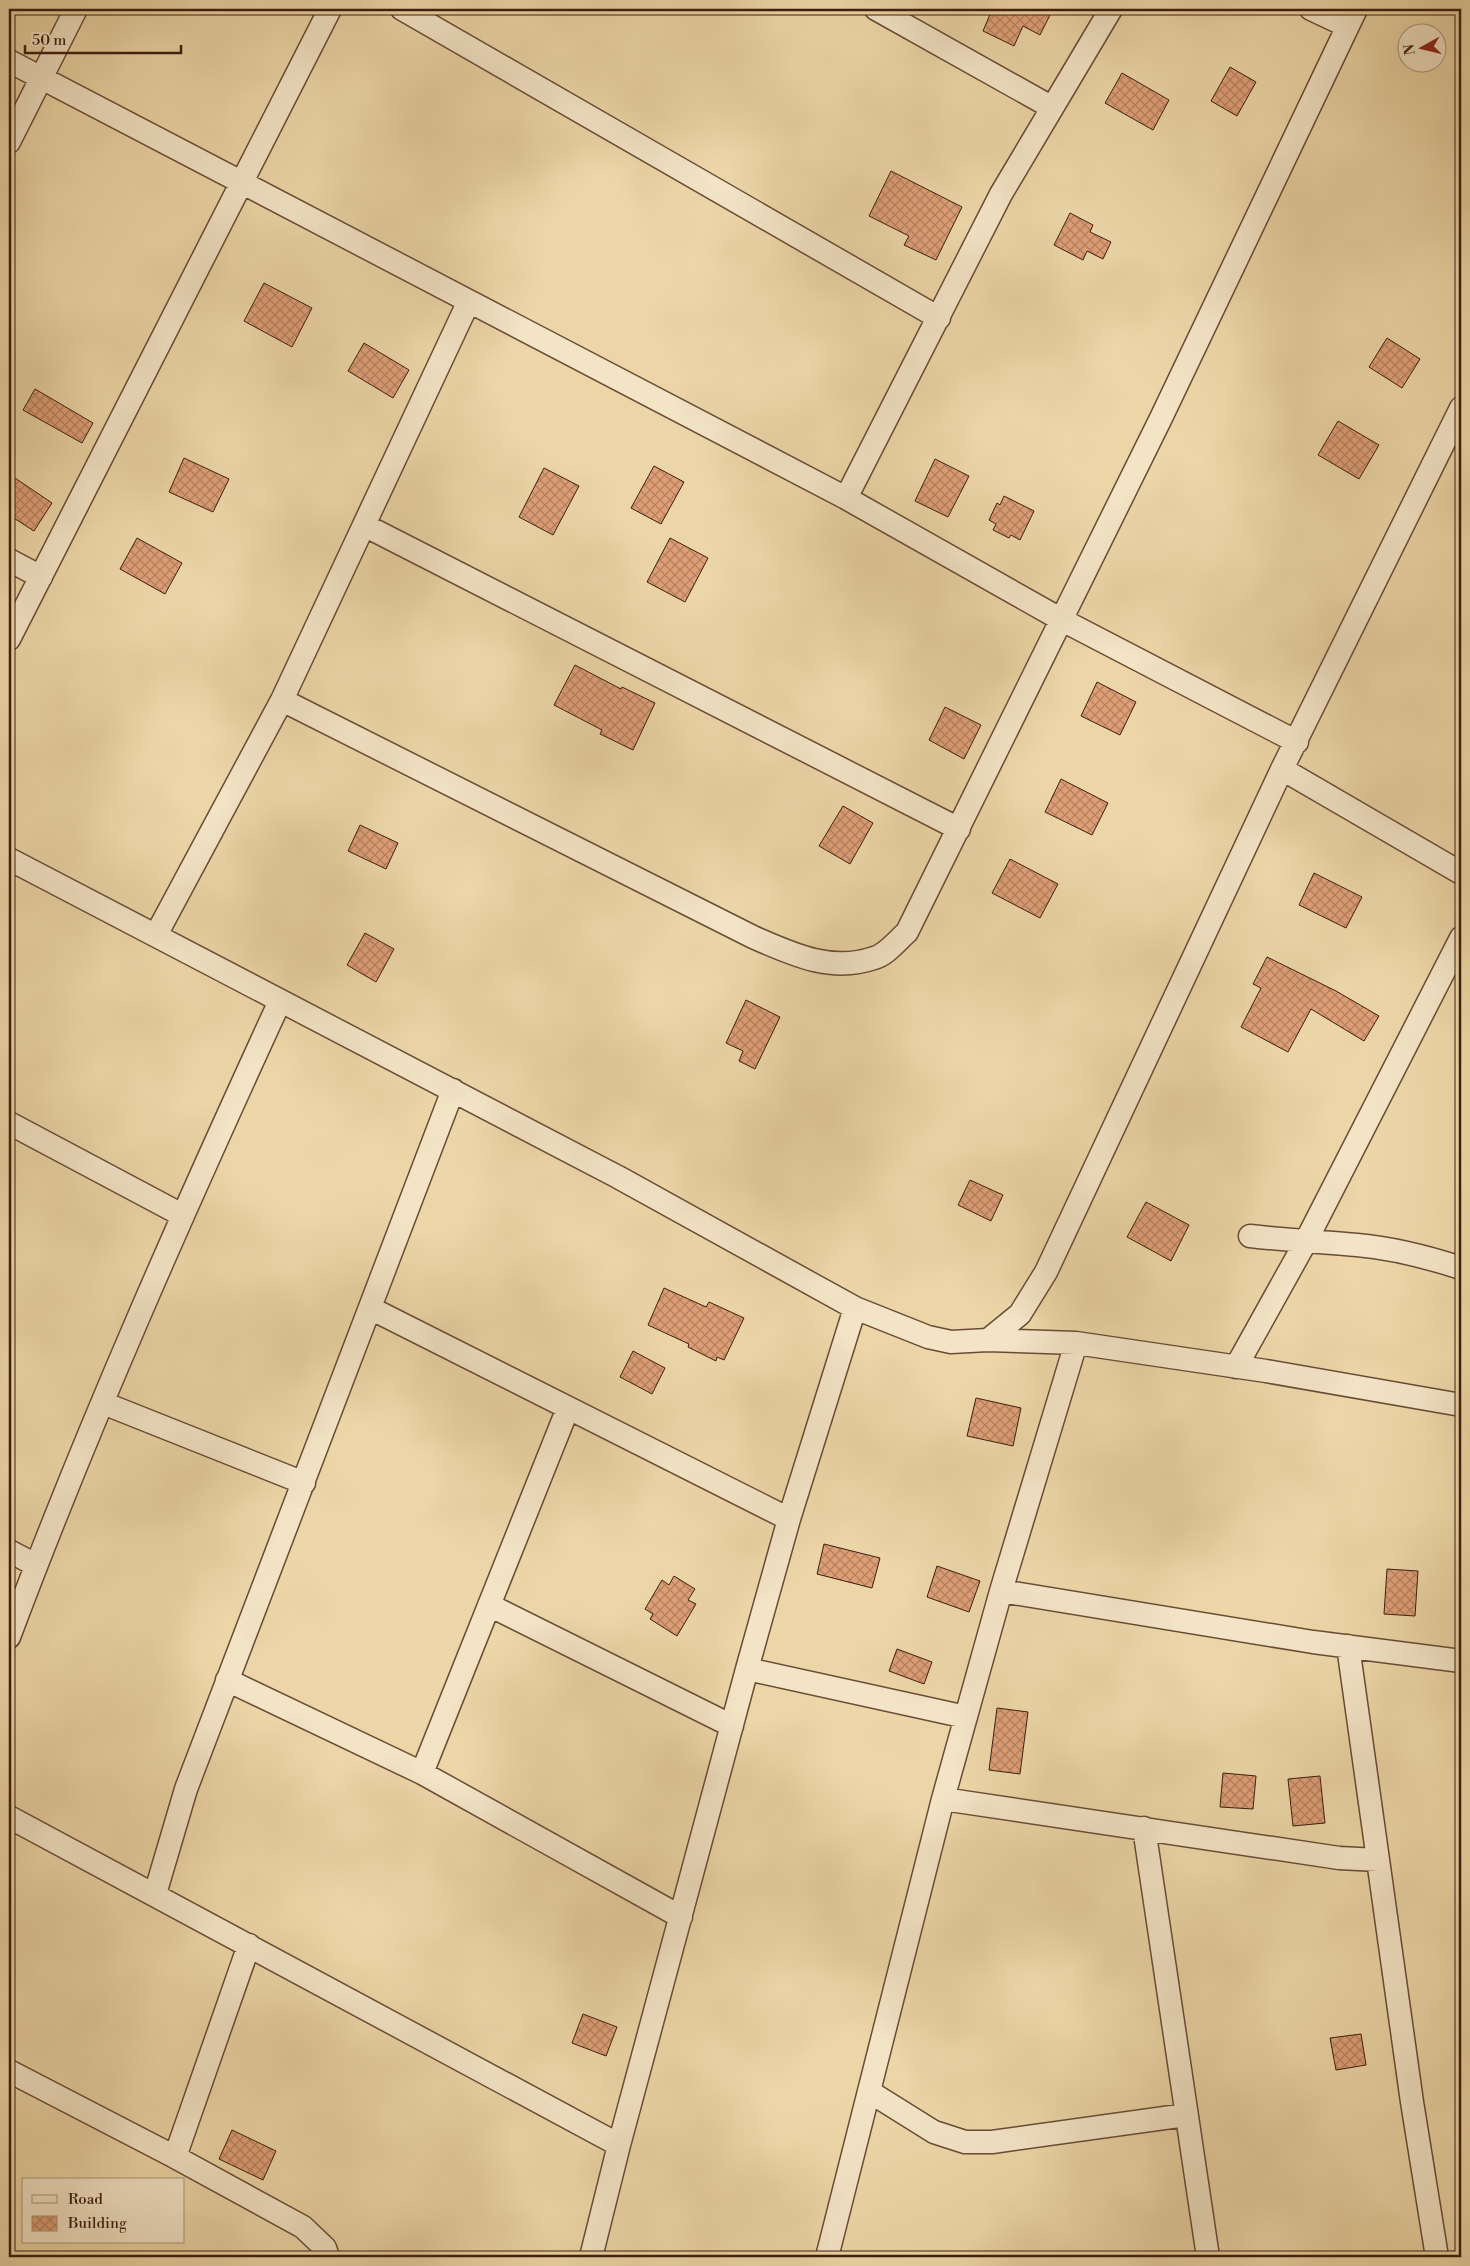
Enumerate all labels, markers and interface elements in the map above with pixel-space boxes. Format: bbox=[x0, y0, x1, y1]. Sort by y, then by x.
scale bar bbox=[25, 22, 181, 54]
north arrow bbox=[1398, 22, 1448, 72]
text: 50 m bbox=[32, 31, 66, 50]
text: N bbox=[1400, 43, 1420, 56]
legend bbox=[22, 2178, 185, 2244]
text: Road bbox=[68, 2190, 103, 2209]
text: Building bbox=[67, 2214, 127, 2233]

